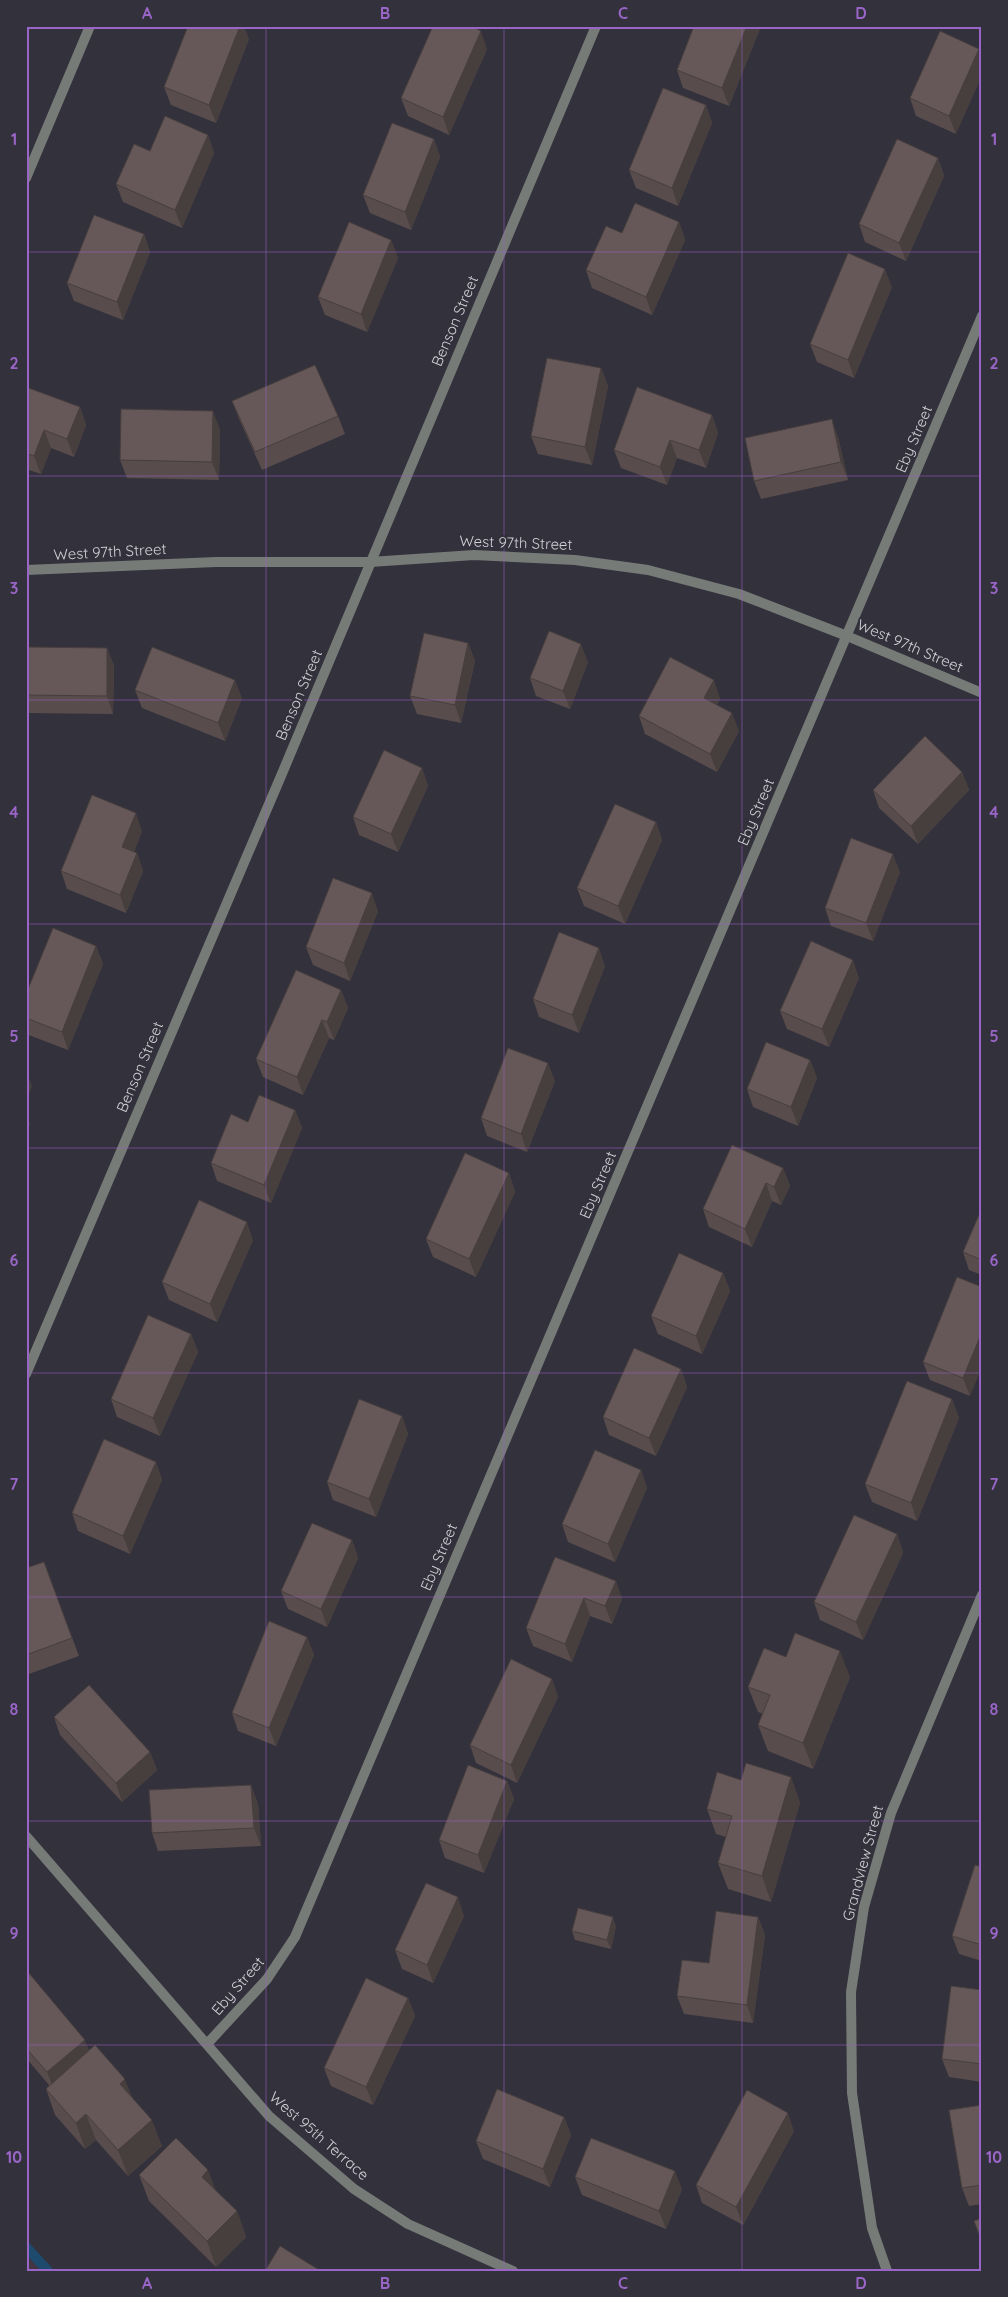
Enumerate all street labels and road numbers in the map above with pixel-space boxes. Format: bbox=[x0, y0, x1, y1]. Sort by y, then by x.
street label: Benson Street bbox=[427, 273, 482, 369]
street label: Eby Street bbox=[891, 402, 936, 475]
street label: West 97th Street bbox=[459, 531, 573, 554]
street label: West 97th Street bbox=[53, 539, 167, 564]
street label: West 97th Street bbox=[854, 615, 966, 676]
street label: Benson Street bbox=[271, 647, 326, 743]
street label: Eby Street bbox=[733, 775, 778, 848]
street label: Benson Street bbox=[112, 1019, 167, 1115]
street label: Eby Street bbox=[575, 1148, 620, 1221]
street label: Eby Street bbox=[416, 1520, 461, 1593]
street label: Grandview Street bbox=[838, 1803, 887, 1923]
street label: Eby Street bbox=[207, 1953, 268, 2019]
street label: West 95th Terrace bbox=[266, 2087, 373, 2184]

